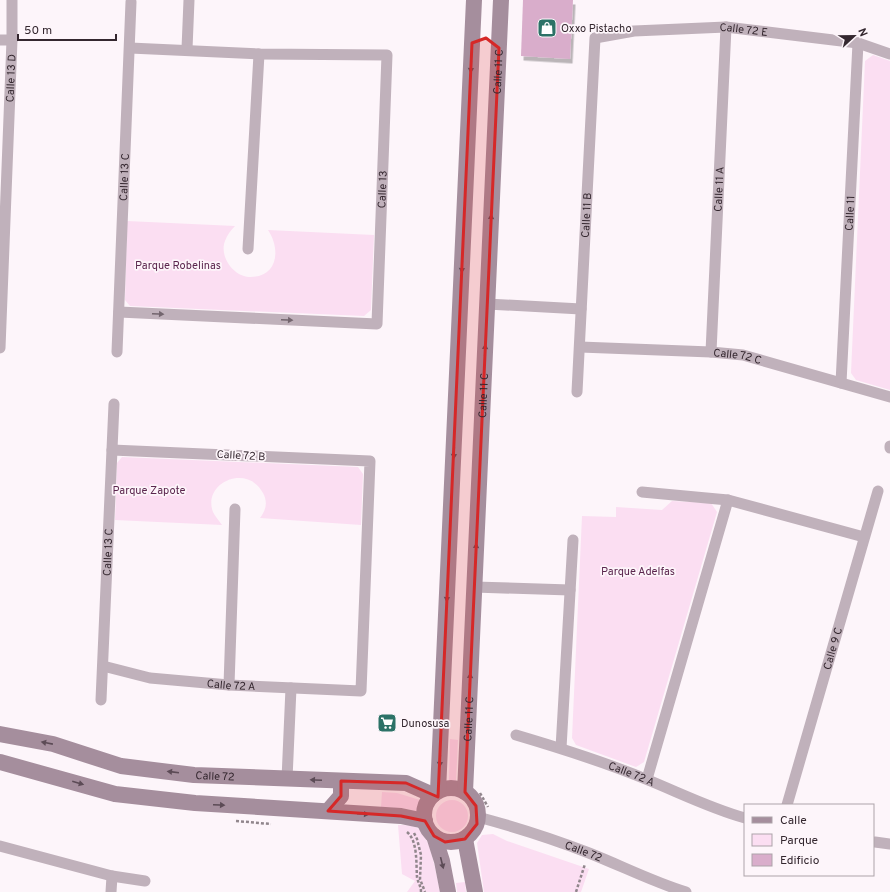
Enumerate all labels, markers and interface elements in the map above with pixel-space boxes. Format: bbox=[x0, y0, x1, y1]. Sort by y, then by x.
scale bar bbox=[18, 16, 116, 42]
north arrow bbox=[834, 16, 874, 56]
shop icon: Oxxo Pistacho bbox=[536, 17, 558, 39]
street label: Calle 72 E bbox=[719, 21, 768, 40]
place label: Oxxo Pistacho bbox=[561, 22, 632, 36]
text: 50 m bbox=[24, 23, 52, 39]
text: N bbox=[854, 26, 870, 39]
street label: Calle 11 C bbox=[491, 49, 507, 95]
street label: Calle 13 D bbox=[4, 54, 19, 103]
one-way arrow bbox=[467, 61, 474, 73]
street label: Calle 13 C bbox=[117, 153, 133, 201]
street label: Calle 11 A bbox=[711, 166, 728, 212]
street label: Calle 13 bbox=[375, 170, 391, 209]
street label: Calle 11 B bbox=[579, 192, 595, 238]
street label: Calle 11 bbox=[843, 195, 858, 231]
one-way arrow bbox=[488, 214, 495, 226]
park label: Parque Robelinas bbox=[135, 259, 221, 273]
one-way arrow bbox=[459, 261, 465, 274]
one-way arrow bbox=[152, 311, 165, 317]
one-way arrow bbox=[281, 317, 294, 323]
one-way arrow bbox=[482, 344, 489, 356]
street label: Calle 72 C bbox=[713, 346, 763, 368]
street label: Calle 11 C bbox=[476, 373, 492, 418]
one-way arrow bbox=[450, 447, 457, 459]
street label: Calle 72 B bbox=[216, 448, 266, 464]
park label: Parque Zapote bbox=[113, 484, 186, 498]
street label: Calle 13 C bbox=[100, 528, 117, 576]
one-way arrow bbox=[473, 542, 479, 555]
park label: Parque Adelfas bbox=[601, 565, 675, 579]
one-way arrow bbox=[444, 590, 451, 602]
street label: Calle 9 C bbox=[821, 626, 846, 672]
one-way arrow bbox=[467, 672, 473, 685]
street label: Calle 72 A bbox=[206, 677, 256, 694]
street label: Calle 11 C bbox=[461, 696, 477, 742]
supermarket icon: Dunosusa bbox=[376, 712, 398, 734]
place label: Dunosusa bbox=[401, 717, 449, 731]
one-way arrow bbox=[40, 740, 53, 746]
one-way arrow bbox=[437, 755, 443, 768]
street label: Calle 72 A bbox=[606, 759, 657, 790]
one-way arrow bbox=[167, 769, 179, 775]
street label: Calle 72 bbox=[195, 769, 235, 785]
one-way arrow bbox=[310, 776, 322, 783]
one-way arrow bbox=[72, 780, 84, 786]
one-way arrow bbox=[213, 801, 225, 808]
legend bbox=[744, 804, 874, 876]
one-way arrow bbox=[357, 810, 369, 817]
text: Calle bbox=[780, 813, 807, 829]
text: Parque bbox=[780, 833, 818, 849]
street label: Calle 72 bbox=[563, 839, 604, 866]
text: Edificio bbox=[780, 853, 820, 869]
one-way arrow bbox=[439, 858, 445, 870]

